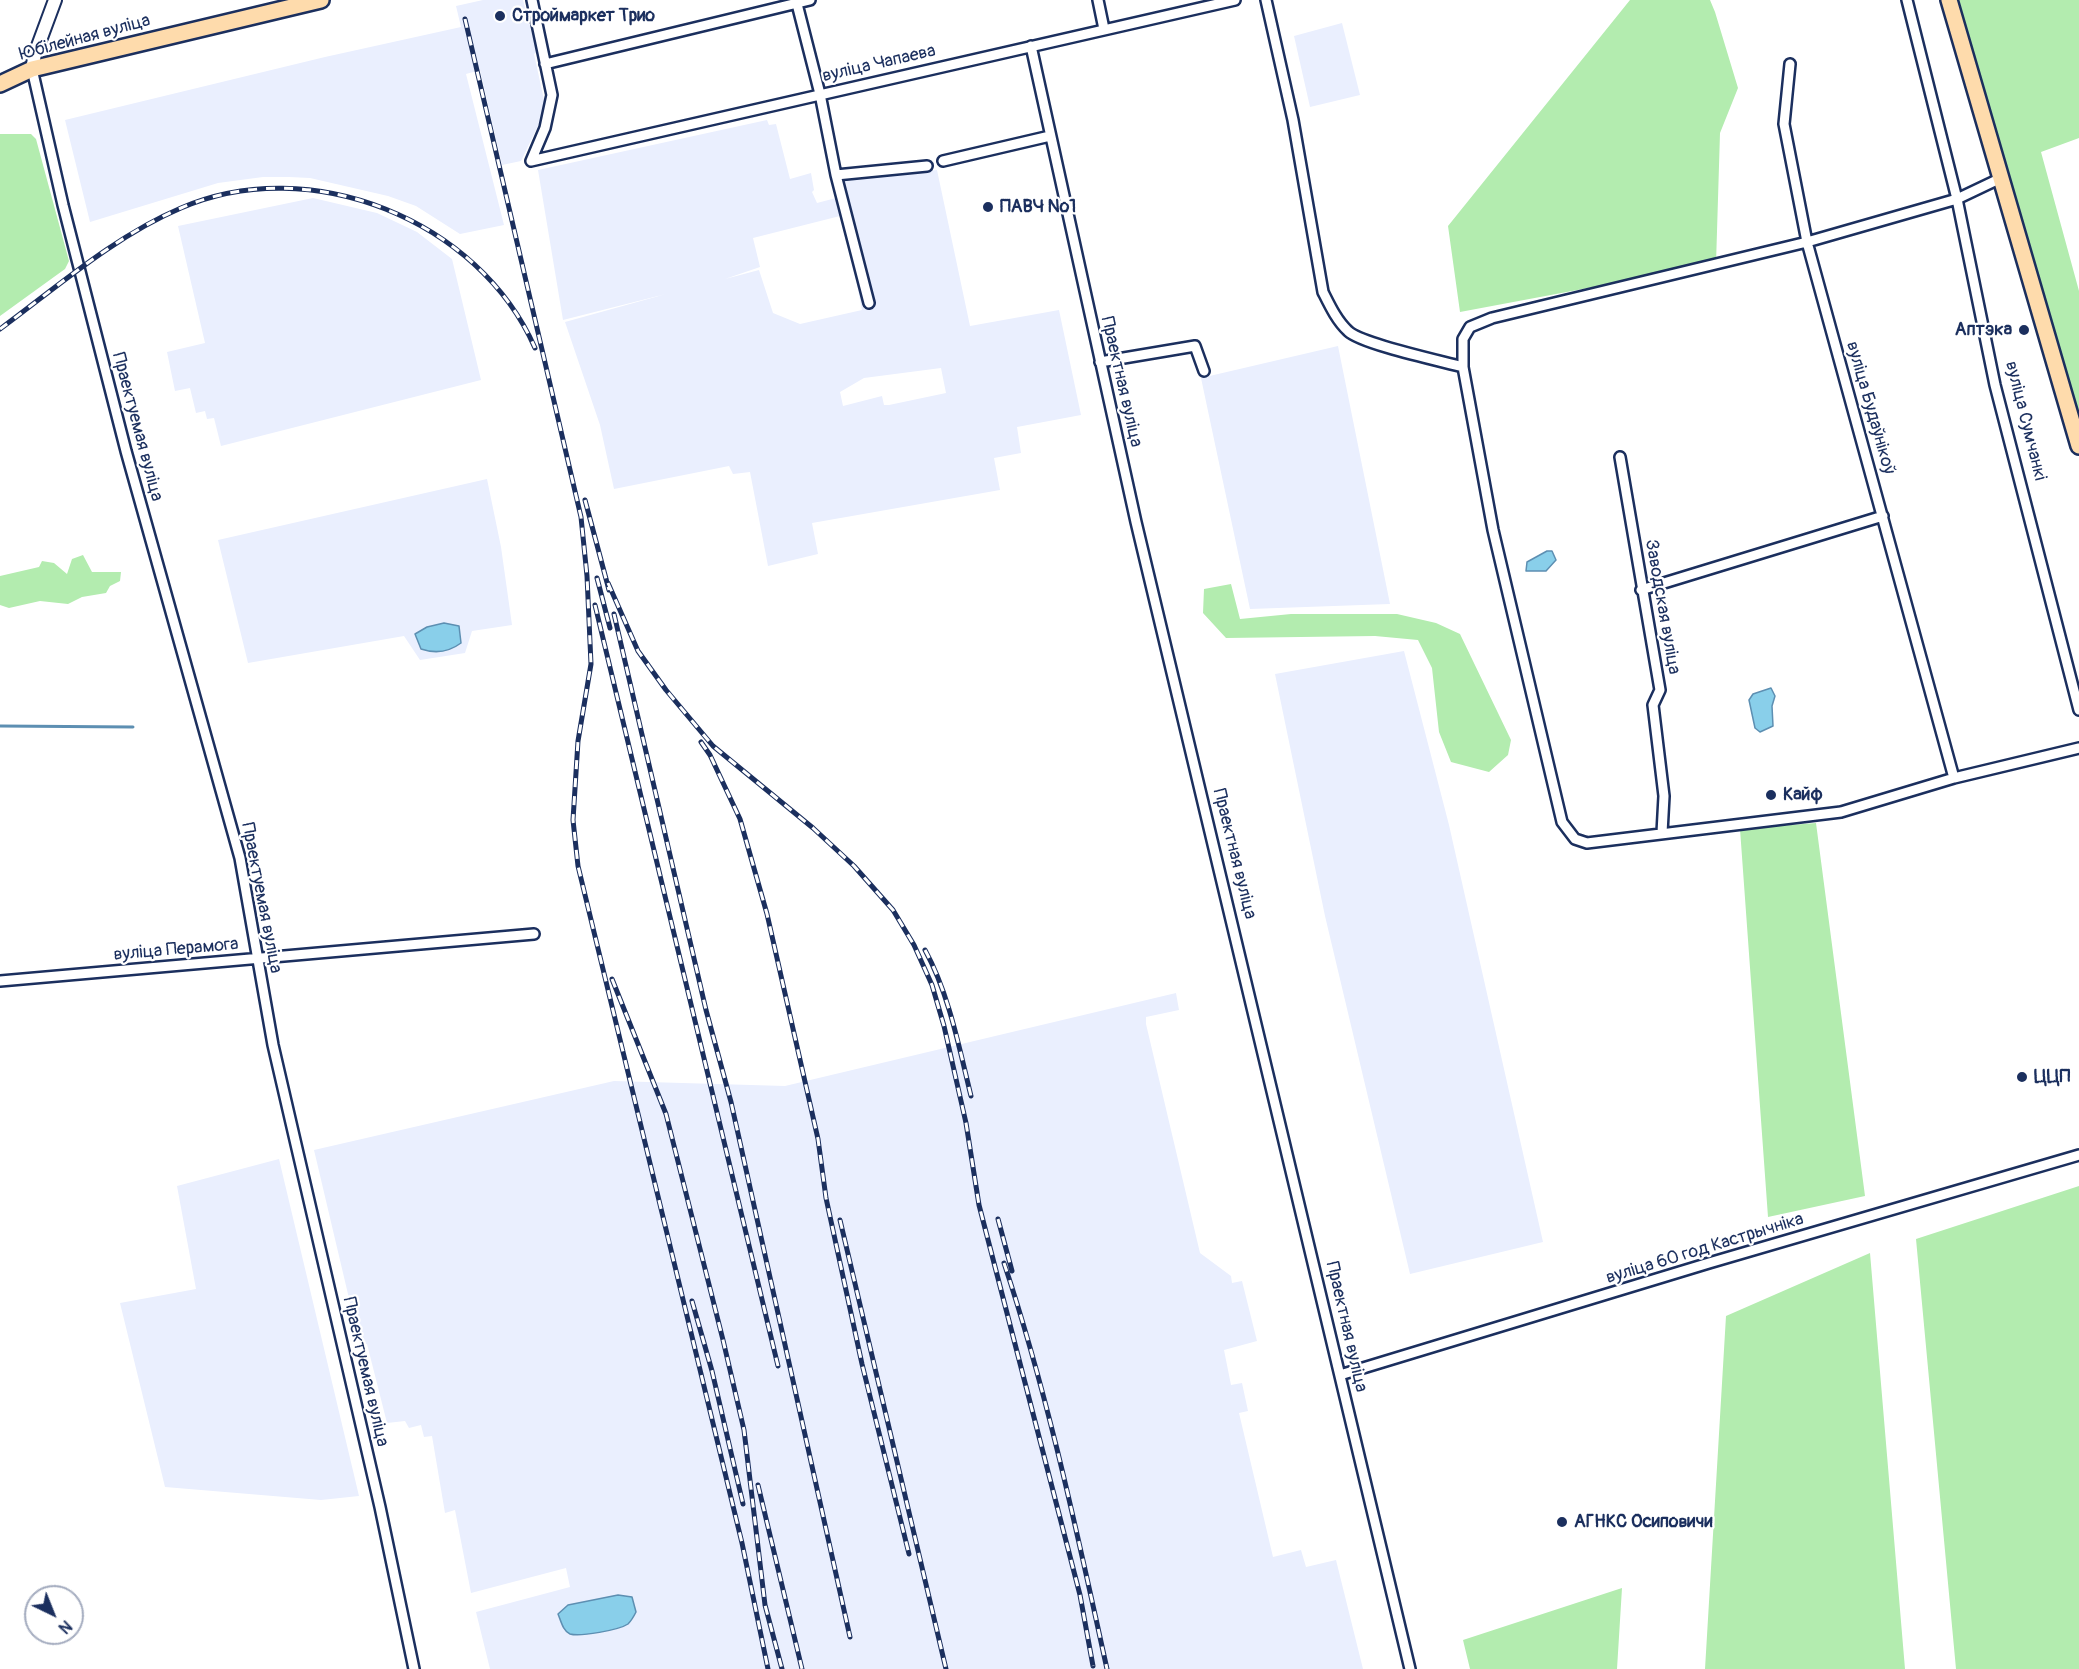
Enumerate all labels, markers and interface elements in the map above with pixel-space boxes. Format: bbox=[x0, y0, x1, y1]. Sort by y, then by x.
place label: Строймаркет Трио bbox=[512, 5, 655, 27]
marker: Строймаркет Трио bbox=[493, 9, 507, 23]
street label: Юбілейная вуліца bbox=[17, 10, 153, 66]
street label: вуліца Чапаева bbox=[820, 40, 938, 88]
place label: ПАВЧ №1 bbox=[1000, 196, 1076, 218]
marker: ПАВЧ №1 bbox=[981, 200, 995, 214]
street label: Праектная вуліца bbox=[1095, 315, 1147, 449]
place label: Аптэка bbox=[1955, 319, 2012, 341]
marker: Аптэка bbox=[2017, 323, 2031, 337]
street label: вуліца Будаўнікоў bbox=[1841, 339, 1899, 477]
street label: Праектуемая вуліца bbox=[107, 350, 167, 504]
street label: вуліца Сумчанкі bbox=[2000, 359, 2050, 483]
street label: Заводская вуліца bbox=[1640, 538, 1684, 676]
place label: Кайф bbox=[1783, 784, 1823, 806]
street label: Праектная вуліца bbox=[1207, 787, 1261, 921]
marker: Кайф bbox=[1764, 788, 1778, 802]
street label: Праектуемая вуліца bbox=[236, 821, 286, 975]
street label: вуліца Перамога bbox=[113, 934, 239, 966]
place label: ЦЦП bbox=[2034, 1066, 2070, 1088]
marker: ЦЦП bbox=[2015, 1070, 2029, 1084]
street label: вуліца 60 год Кастрычніка bbox=[1604, 1209, 1806, 1289]
street label: Праектная вуліца bbox=[1320, 1260, 1372, 1394]
street label: Праектуемая вуліца bbox=[337, 1295, 393, 1449]
place label: АГНКС Осиповичи bbox=[1574, 1511, 1712, 1533]
marker: АГНКС Осиповичи bbox=[1555, 1515, 1569, 1529]
north arrow bbox=[24, 1585, 84, 1645]
text: N bbox=[54, 1616, 76, 1638]

